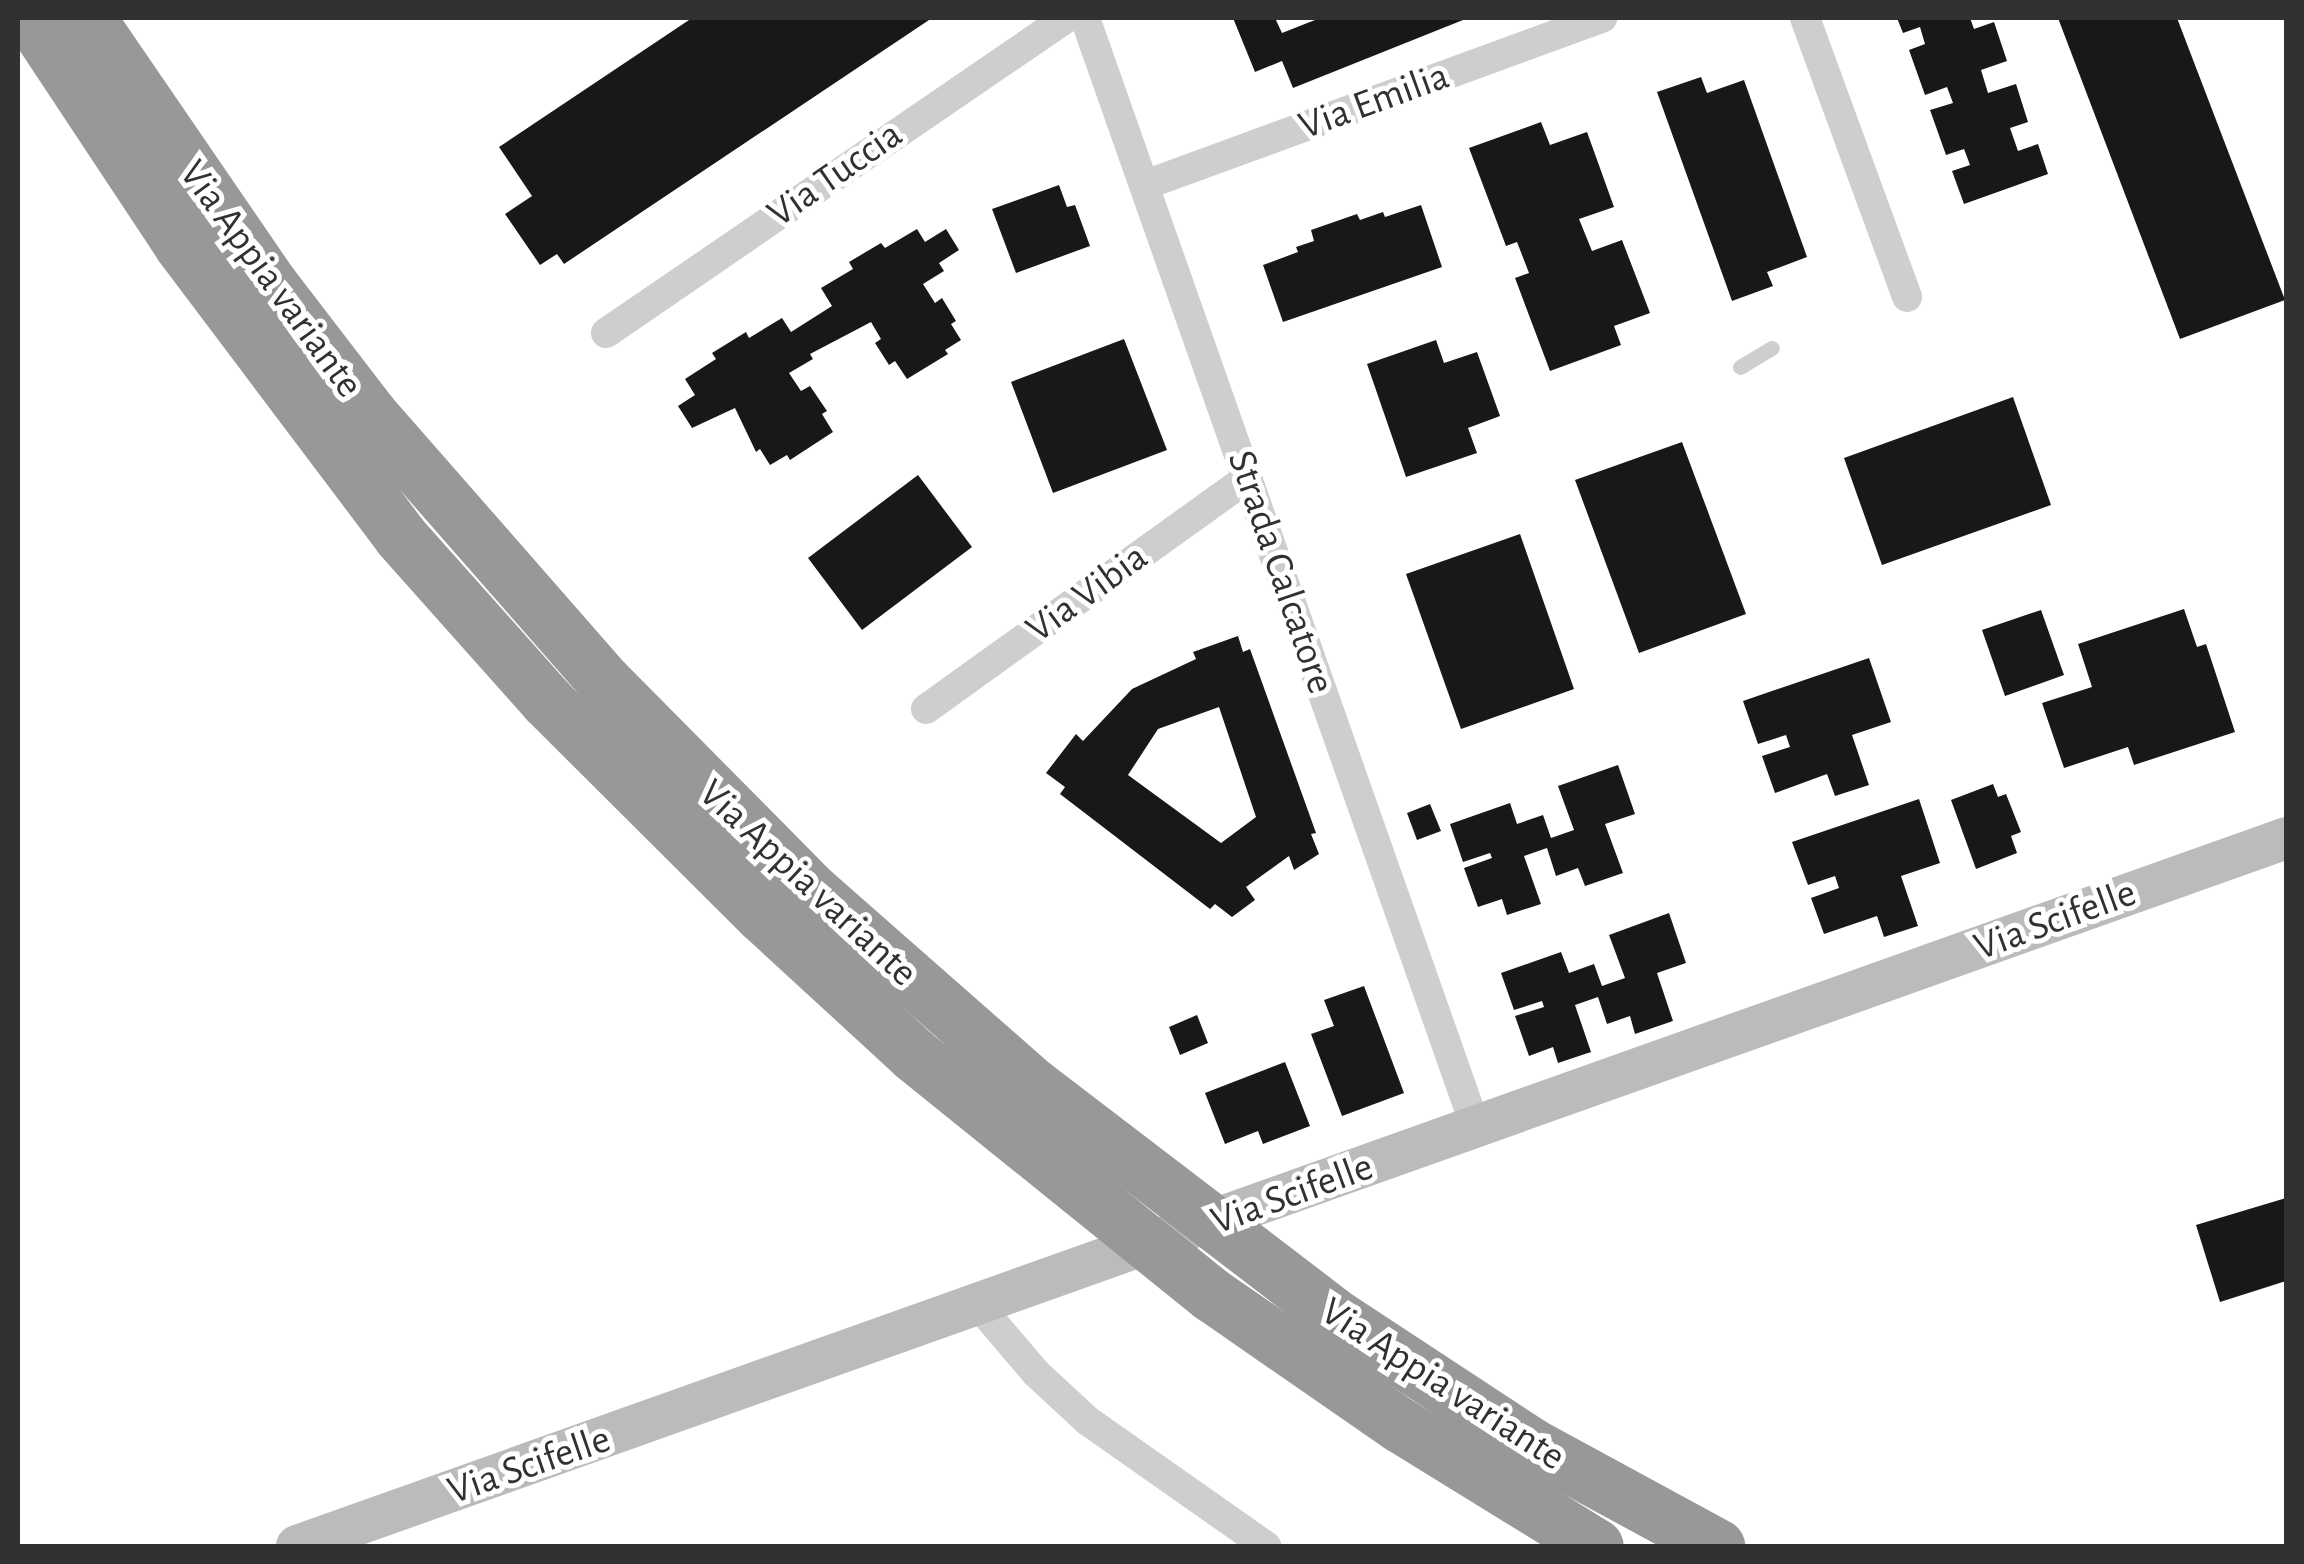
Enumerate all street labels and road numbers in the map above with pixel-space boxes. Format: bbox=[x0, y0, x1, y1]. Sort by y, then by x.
street label: Via Emilia bbox=[1293, 52, 1455, 150]
street label: Via Tuccia bbox=[758, 110, 912, 238]
street label: Via Appia variante bbox=[169, 151, 373, 407]
street label: Strada Calcatore bbox=[1217, 444, 1345, 700]
street label: Via Vibia bbox=[1017, 533, 1157, 653]
street label: Via Appia variante bbox=[689, 769, 927, 997]
street label: Via Scifelle bbox=[1968, 869, 2142, 971]
street label: Via Scifelle bbox=[1205, 1143, 1379, 1245]
street label: Via Appia variante bbox=[1312, 1287, 1574, 1481]
street label: Via Scifelle bbox=[442, 1415, 616, 1515]

